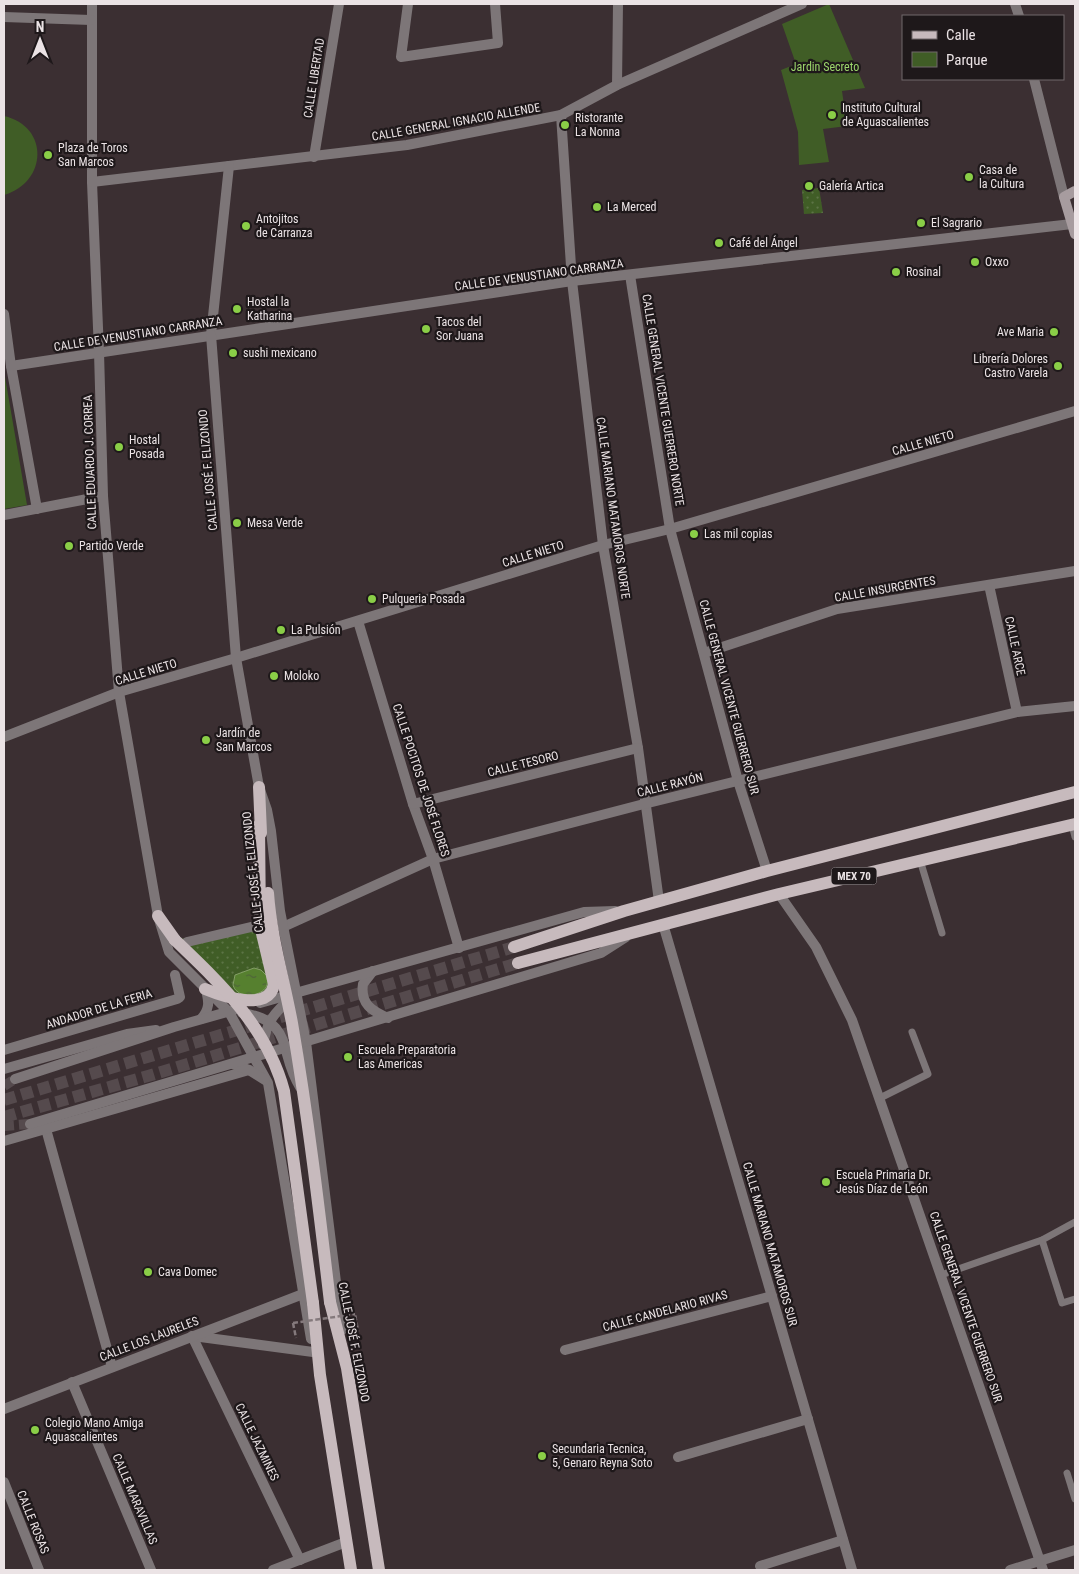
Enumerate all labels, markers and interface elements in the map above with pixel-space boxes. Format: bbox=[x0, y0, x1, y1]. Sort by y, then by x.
north arrow bbox=[15, 15, 65, 65]
legend bbox=[902, 15, 1064, 80]
text: N bbox=[36, 19, 44, 35]
text: Calle bbox=[946, 26, 976, 44]
street label: CALLE LIBERTAD bbox=[301, 37, 327, 119]
text: Parque bbox=[946, 51, 988, 69]
park label: Jardin Secreto bbox=[791, 60, 859, 74]
street label: CALLE GENERAL IGNACIO ALLENDE bbox=[371, 100, 541, 144]
place label: Instituto Cultural de Aguascalientes bbox=[842, 101, 929, 129]
marker: Instituto Cultural de Aguascalientes bbox=[826, 109, 838, 121]
place label: Ristorante La Nonna bbox=[575, 111, 624, 139]
marker: Ristorante La Nonna bbox=[559, 119, 571, 131]
place label: Plaza de Toros San Marcos bbox=[58, 141, 128, 169]
marker: Plaza de Toros San Marcos bbox=[42, 149, 54, 161]
place label: Casa de la Cultura bbox=[979, 163, 1024, 191]
marker: Casa de la Cultura bbox=[963, 171, 975, 183]
place label: Galería Artica bbox=[819, 179, 884, 193]
marker: Galería Artica bbox=[803, 180, 815, 192]
place label: La Merced bbox=[607, 200, 657, 214]
marker: La Merced bbox=[591, 201, 603, 213]
place label: Antojitos de Carranza bbox=[256, 212, 313, 240]
place label: El Sagrario bbox=[931, 216, 982, 230]
marker: El Sagrario bbox=[915, 217, 927, 229]
marker: Antojitos de Carranza bbox=[240, 220, 252, 232]
place label: Café del Ángel bbox=[729, 235, 798, 250]
marker: Café del Ángel bbox=[713, 237, 725, 249]
place label: Oxxo bbox=[985, 255, 1009, 269]
street label: CALLE DE VENUSTIANO CARRANZA bbox=[454, 256, 624, 294]
marker: Oxxo bbox=[969, 256, 981, 268]
place label: Rosinal bbox=[906, 265, 941, 279]
marker: Rosinal bbox=[890, 266, 902, 278]
street label: CALLE GENERAL VICENTE GUERRERO NORTE bbox=[639, 293, 687, 507]
place label: Hostal la Katharina bbox=[247, 295, 293, 323]
marker: Hostal la Katharina bbox=[231, 303, 243, 315]
street label: CALLE DE VENUSTIANO CARRANZA bbox=[53, 314, 223, 354]
place label: Tacos del Sor Juana bbox=[436, 315, 484, 343]
marker: Tacos del Sor Juana bbox=[420, 323, 432, 335]
place label: Ave Maria bbox=[997, 325, 1044, 339]
marker: Ave Maria bbox=[1048, 326, 1060, 338]
place label: sushi mexicano bbox=[243, 346, 317, 360]
marker: sushi mexicano bbox=[227, 347, 239, 359]
place label: Librería Dolores Castro Varela bbox=[973, 352, 1048, 380]
marker: Librería Dolores Castro Varela bbox=[1052, 360, 1064, 372]
street label: CALLE EDUARDO J. CORREA bbox=[81, 394, 99, 530]
street label: CALLE JOSÉ F. ELIZONDO bbox=[195, 409, 220, 531]
street label: CALLE MARIANO MATAMOROS NORTE bbox=[593, 416, 633, 600]
street label: CALLE NIETO bbox=[890, 427, 956, 459]
place label: Hostal Posada bbox=[129, 433, 165, 461]
marker: Hostal Posada bbox=[113, 441, 125, 453]
place label: Mesa Verde bbox=[247, 516, 303, 530]
marker: Mesa Verde bbox=[231, 517, 243, 529]
place label: Las mil copias bbox=[704, 527, 772, 541]
marker: Las mil copias bbox=[688, 528, 700, 540]
street label: CALLE NIETO bbox=[501, 538, 565, 570]
place label: Partido Verde bbox=[79, 539, 144, 553]
marker: Partido Verde bbox=[63, 540, 75, 552]
street label: CALLE INSURGENTES bbox=[833, 573, 937, 605]
place label: Pulqueria Posada bbox=[382, 592, 465, 606]
marker: Pulqueria Posada bbox=[366, 593, 378, 605]
street label: CALLE GENERAL VICENTE GUERRERO SUR bbox=[696, 598, 762, 796]
street label: CALLE ARCE bbox=[1002, 615, 1028, 677]
place label: La Pulsión bbox=[291, 623, 341, 637]
marker: La Pulsión bbox=[275, 624, 287, 636]
street label: CALLE NIETO bbox=[114, 656, 178, 688]
place label: Moloko bbox=[284, 669, 319, 683]
marker: Moloko bbox=[268, 670, 280, 682]
street label: CALLE POCITOS DE JOSÉ FLORES bbox=[390, 701, 453, 858]
place label: Jardín de San Marcos bbox=[216, 726, 272, 754]
marker: Jardín de San Marcos bbox=[200, 734, 212, 746]
street label: CALLE TESORO bbox=[486, 748, 560, 780]
street label: CALLE RAYÓN bbox=[635, 769, 704, 800]
street label: CALLE JOSÉ F. ELIZONDO bbox=[239, 811, 266, 933]
road number: MEX 70 bbox=[832, 868, 876, 884]
street label: ANDADOR DE LA FERIA bbox=[44, 986, 154, 1032]
place label: Escuela Preparatoria Las Americas bbox=[358, 1043, 456, 1071]
marker: Escuela Preparatoria Las Americas bbox=[342, 1051, 354, 1063]
street label: CALLE MARIANO MATAMOROS SUR bbox=[740, 1160, 800, 1328]
place label: Escuela Primaria Dr. Jesús Díaz de León bbox=[836, 1168, 931, 1196]
marker: Escuela Primaria Dr. Jesús Díaz de León bbox=[820, 1176, 832, 1188]
street label: CALLE GENERAL VICENTE GUERRERO SUR bbox=[927, 1210, 1006, 1405]
place label: Cava Domec bbox=[158, 1265, 218, 1279]
marker: Cava Domec bbox=[142, 1266, 154, 1278]
street label: CALLE JOSÉ F. ELIZONDO bbox=[336, 1281, 373, 1403]
street label: CALLE CANDELARIO RIVAS bbox=[601, 1288, 729, 1334]
street label: CALLE LOS LAURELES bbox=[97, 1314, 201, 1364]
street label: CALLE JAZMINES bbox=[232, 1401, 282, 1483]
place label: Colegio Mano Amiga Aguascalientes bbox=[45, 1416, 144, 1444]
marker: Colegio Mano Amiga Aguascalientes bbox=[29, 1424, 41, 1436]
place label: Secundaria Tecnica, 5, Genaro Reyna Soto bbox=[552, 1442, 653, 1470]
marker: Secundaria Tecnica, 5, Genaro Reyna Soto bbox=[536, 1450, 548, 1462]
street label: CALLE MARAVILLAS bbox=[110, 1452, 160, 1546]
street label: CALLE ROSAS bbox=[14, 1488, 52, 1556]

